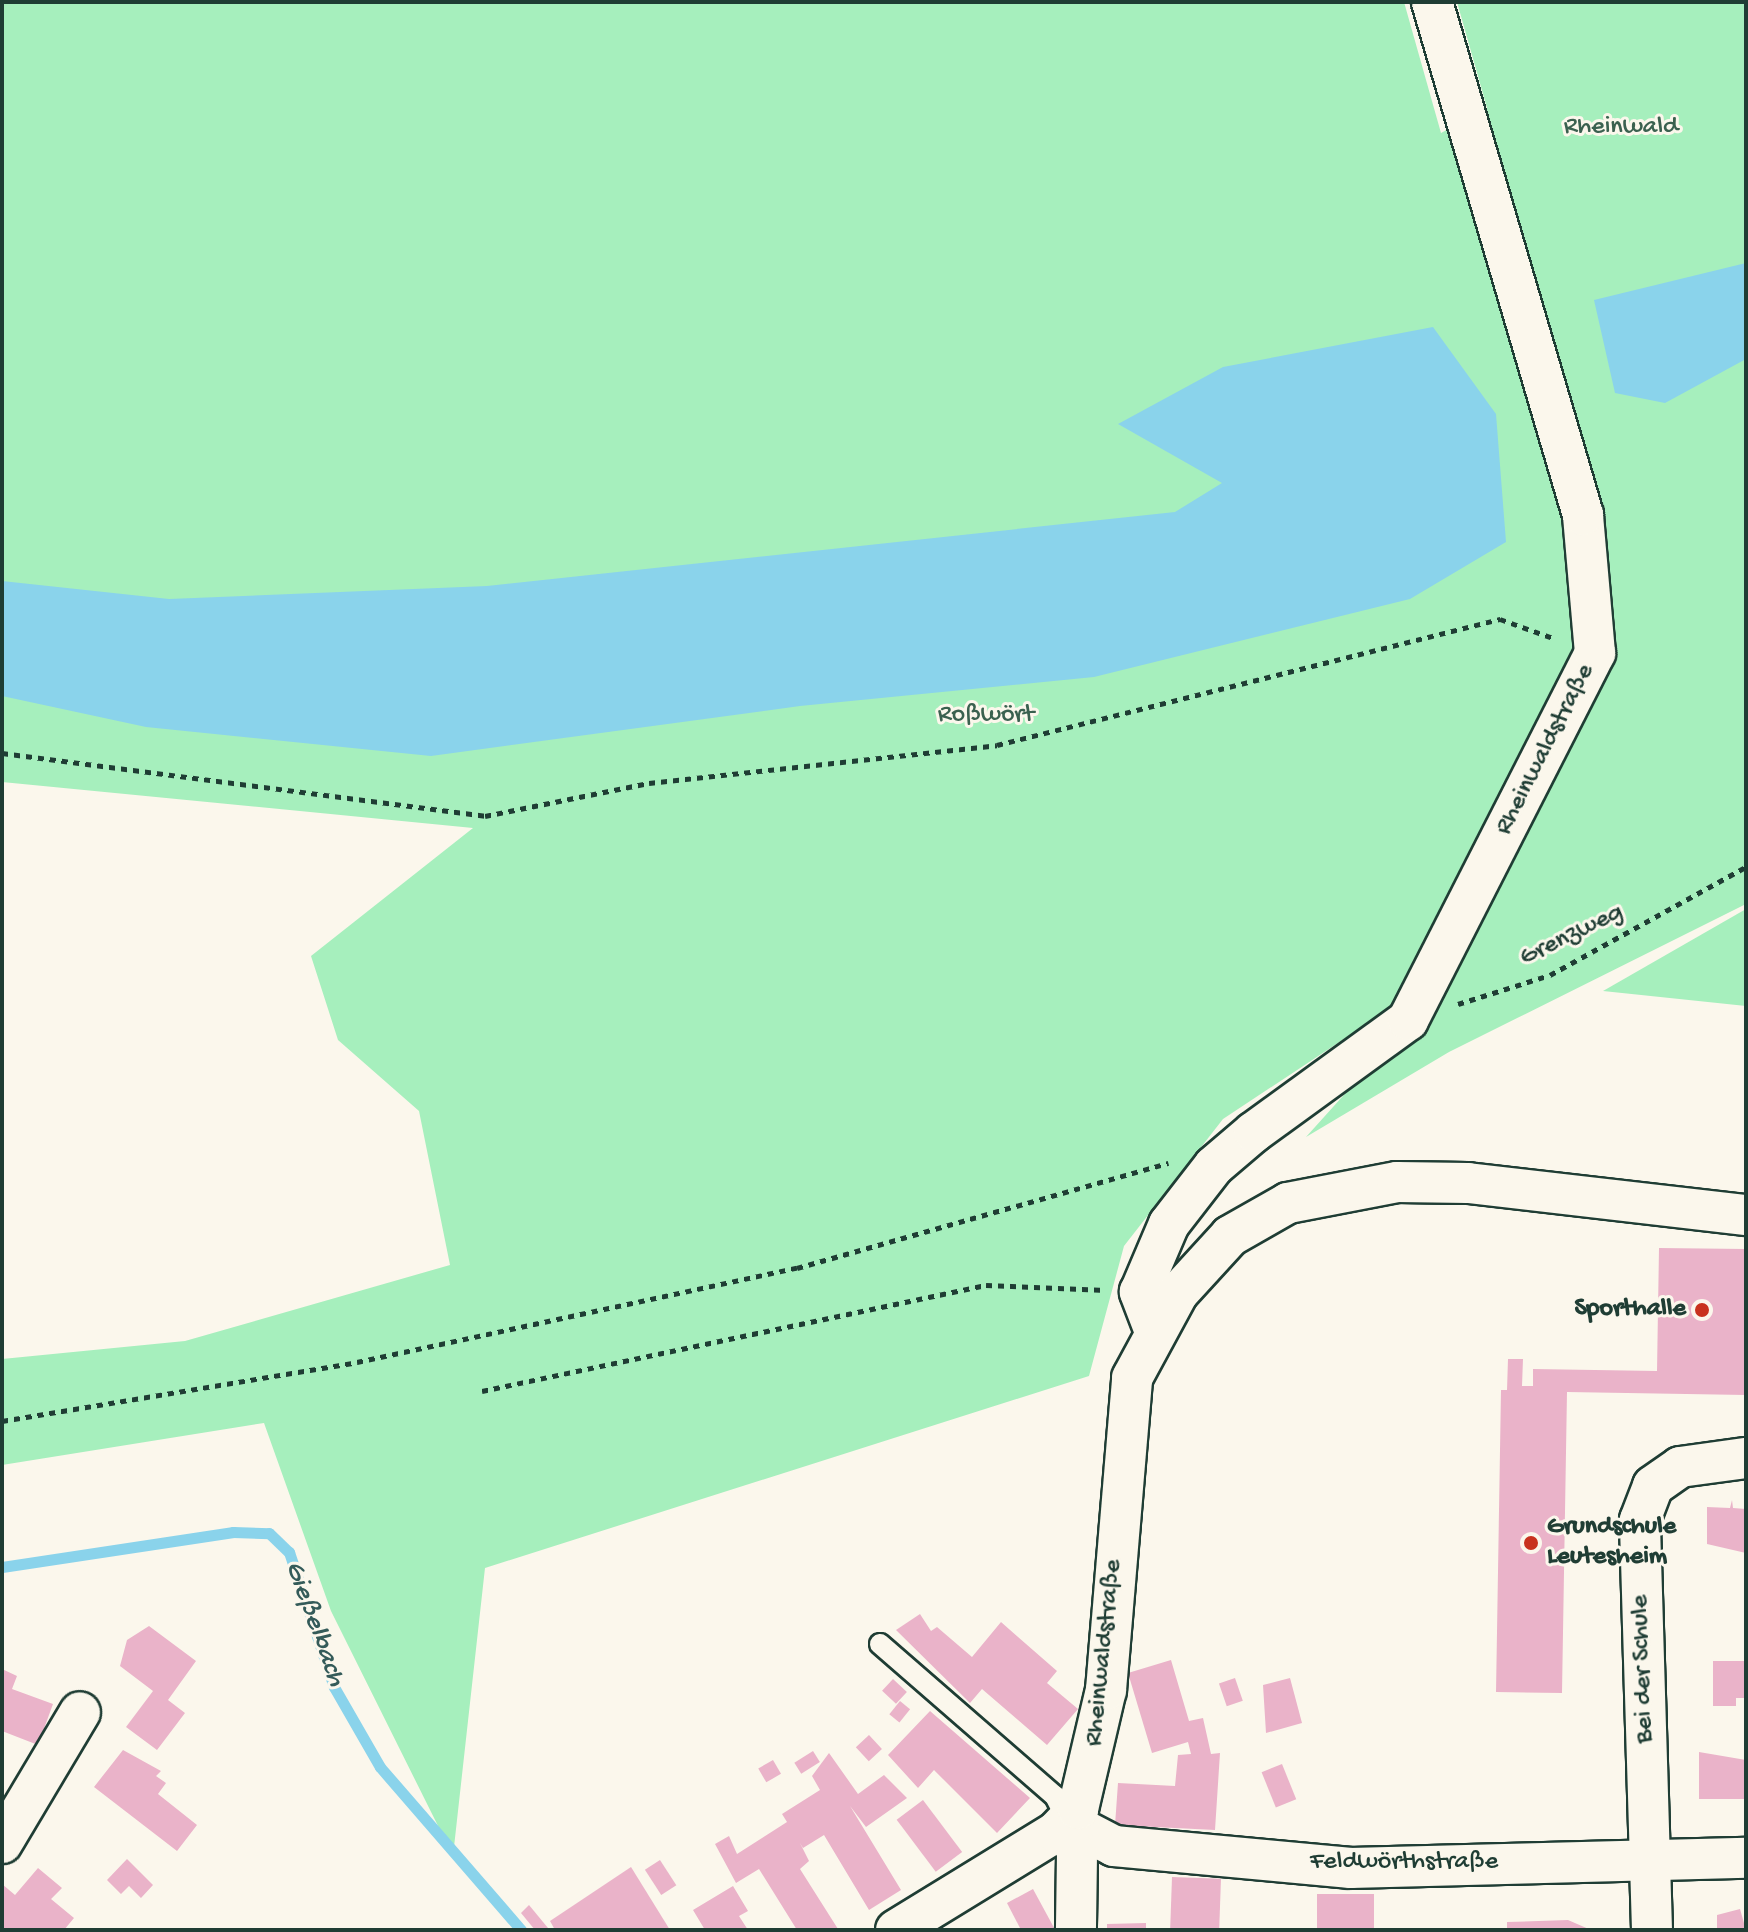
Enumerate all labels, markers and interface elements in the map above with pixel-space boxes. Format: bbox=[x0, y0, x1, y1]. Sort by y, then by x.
park label: Rheinwald bbox=[1564, 112, 1678, 144]
street label: Rheinwaldstraße bbox=[1490, 659, 1602, 841]
park label: Roßwört bbox=[938, 700, 1034, 732]
street label: Grenzweg bbox=[1515, 898, 1629, 974]
place label: Sporthalle bbox=[1575, 1294, 1686, 1326]
marker: Sporthalle bbox=[1693, 1301, 1711, 1319]
place label: Grundschule Leutesheim bbox=[1547, 1512, 1676, 1574]
marker: Grundschule Leutesheim bbox=[1522, 1534, 1540, 1552]
water label: Gießelbach bbox=[276, 1557, 352, 1691]
street label: Rheinwaldstraße bbox=[1080, 1558, 1130, 1748]
street label: Bei der Schule bbox=[1626, 1594, 1662, 1744]
street label: Feldwörthstraße bbox=[1310, 1847, 1498, 1879]

